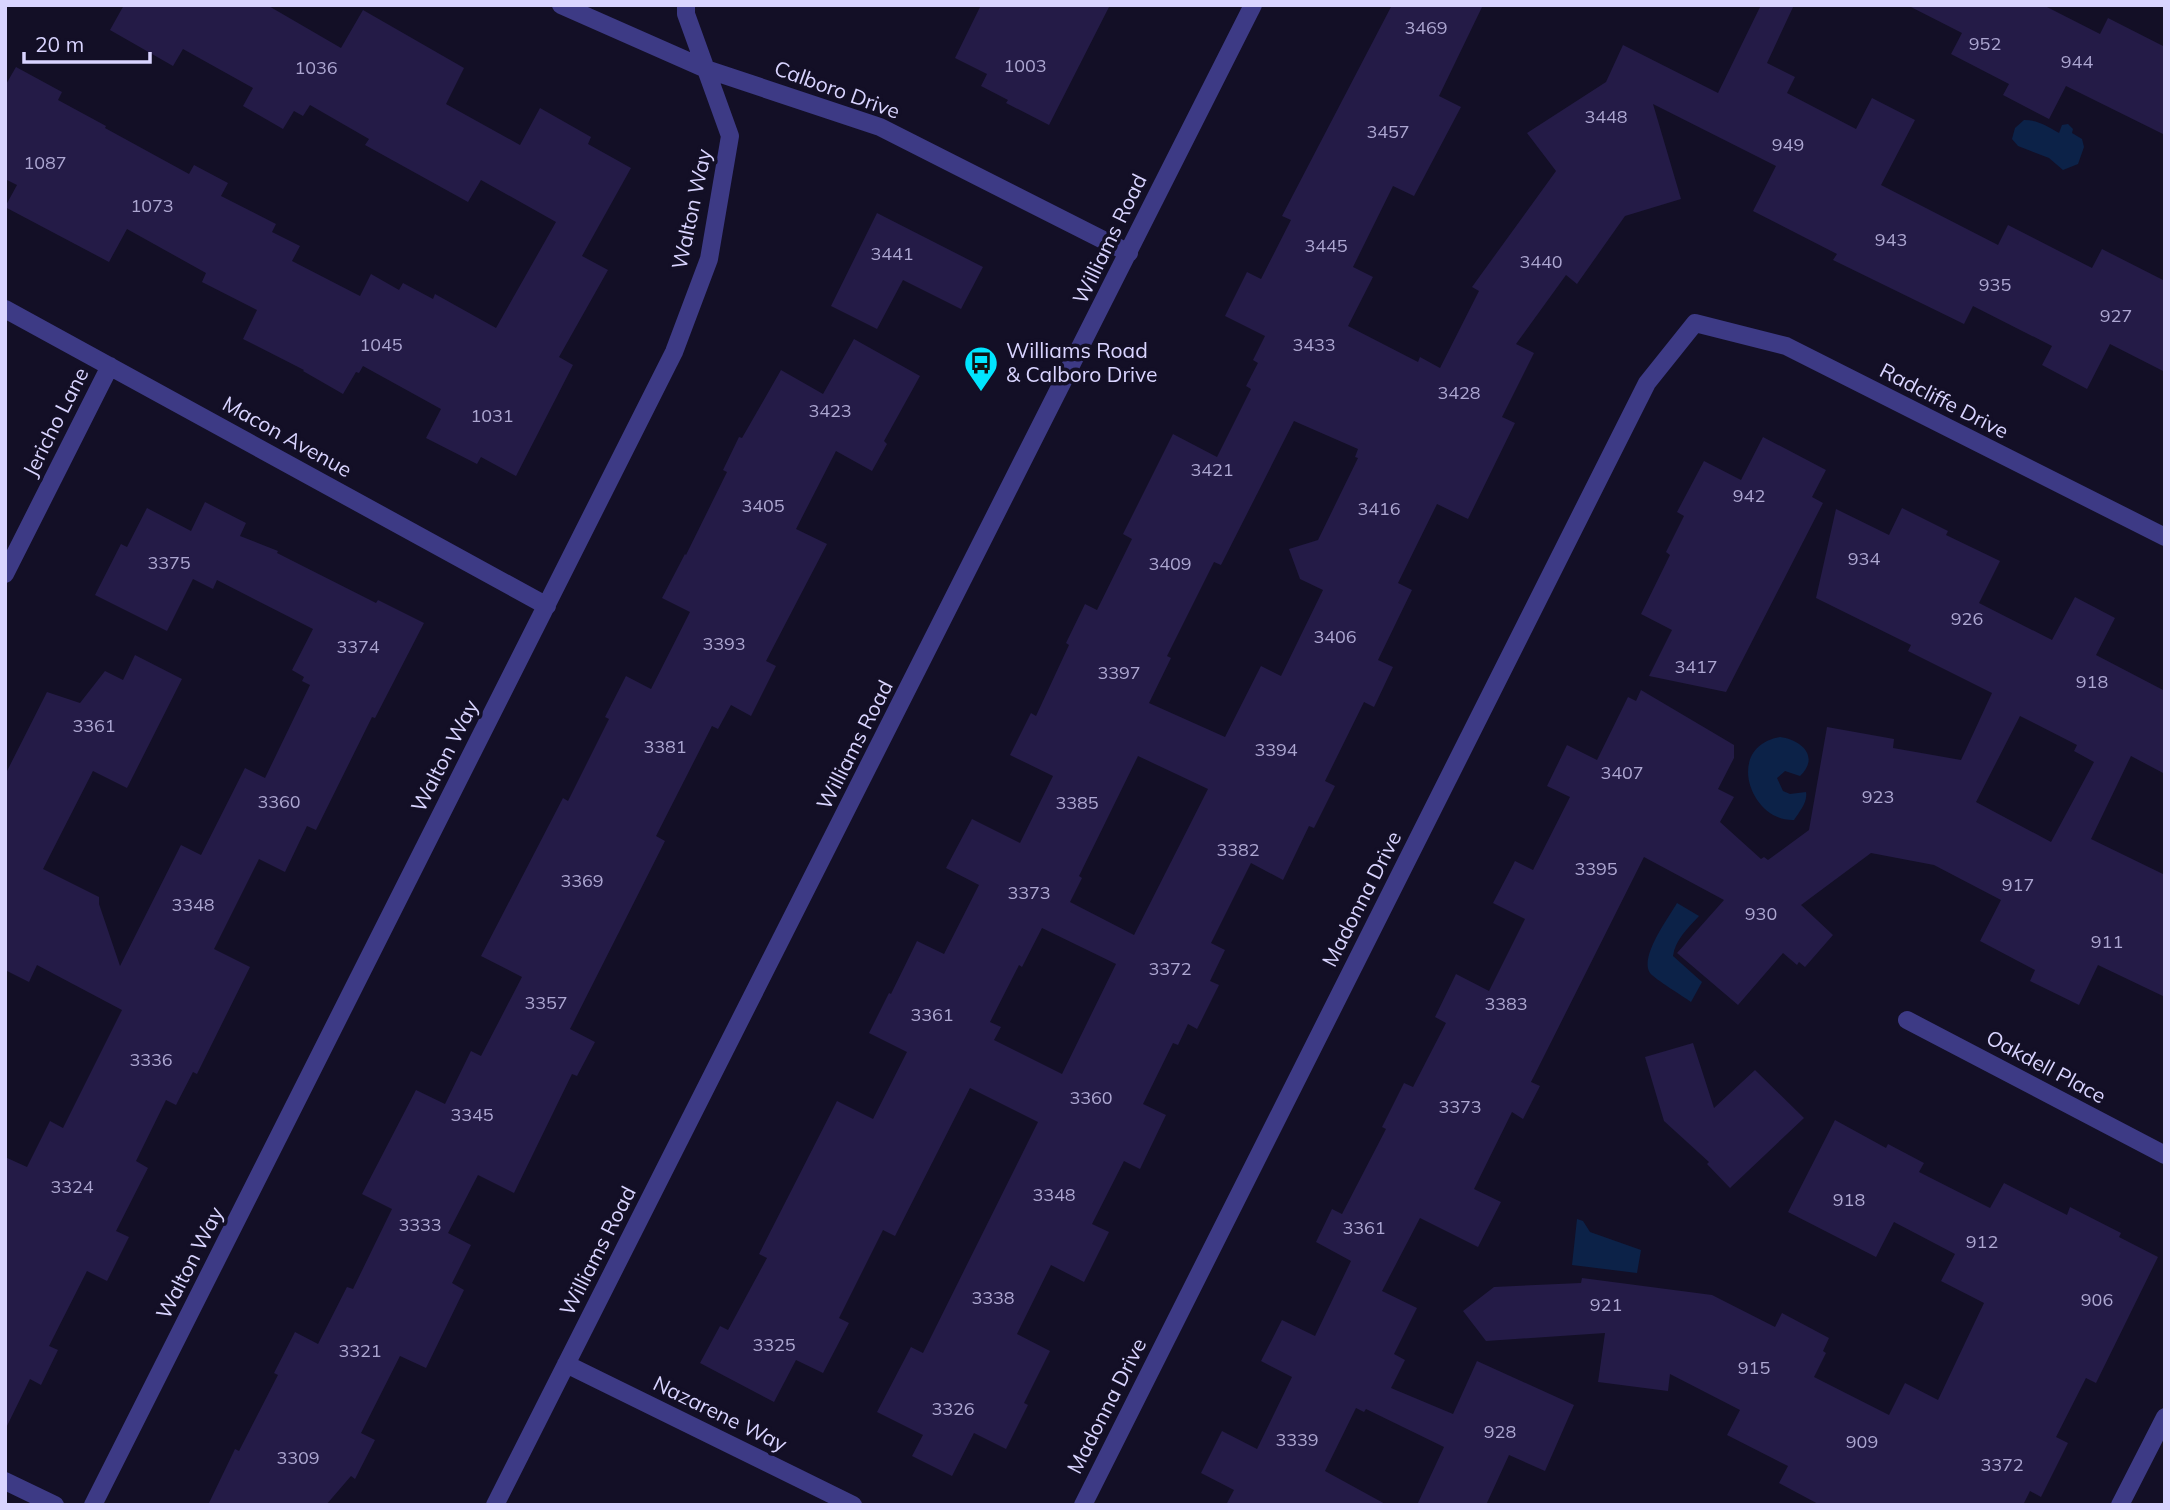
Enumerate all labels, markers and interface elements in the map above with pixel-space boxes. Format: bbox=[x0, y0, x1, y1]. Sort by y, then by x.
house number: 3469 bbox=[1404, 16, 1448, 39]
scale bar bbox=[24, 21, 150, 65]
text: 20 m bbox=[35, 31, 84, 57]
house number: 952 bbox=[1969, 32, 2001, 55]
house number: 944 bbox=[2061, 50, 2093, 73]
street label: Calboro Drive bbox=[771, 54, 904, 124]
house number: 1003 bbox=[1003, 54, 1047, 77]
house number: 1036 bbox=[294, 56, 338, 79]
house number: 3448 bbox=[1584, 105, 1628, 128]
house number: 3457 bbox=[1366, 120, 1410, 143]
house number: 949 bbox=[1772, 133, 1804, 156]
street label: Walton Way bbox=[666, 146, 716, 271]
house number: 1087 bbox=[23, 151, 67, 174]
street label: Williams Road bbox=[1066, 169, 1152, 308]
house number: 1073 bbox=[130, 194, 174, 217]
house number: 943 bbox=[1875, 228, 1907, 251]
house number: 3445 bbox=[1304, 234, 1348, 257]
house number: 3441 bbox=[870, 242, 914, 265]
house number: 3440 bbox=[1519, 250, 1563, 273]
house number: 935 bbox=[1979, 273, 2011, 296]
house number: 927 bbox=[2100, 304, 2132, 327]
house number: 1045 bbox=[359, 333, 403, 356]
house number: 3433 bbox=[1292, 333, 1336, 356]
place label: Williams Road & Calboro Drive bbox=[1006, 337, 1157, 387]
bus stop icon: Williams Road & Calboro Drive bbox=[962, 344, 1000, 393]
street label: Radcliffe Drive bbox=[1876, 356, 2013, 444]
street label: Jericho Lane bbox=[17, 363, 94, 480]
house number: 3428 bbox=[1437, 381, 1481, 404]
street label: Macon Avenue bbox=[218, 390, 357, 482]
house number: 3423 bbox=[808, 399, 852, 422]
house number: 1031 bbox=[470, 404, 514, 427]
house number: 3421 bbox=[1190, 458, 1234, 481]
house number: 942 bbox=[1733, 484, 1765, 507]
house number: 3405 bbox=[741, 494, 785, 517]
house number: 3416 bbox=[1357, 497, 1401, 520]
house number: 934 bbox=[1848, 547, 1880, 570]
house number: 3375 bbox=[147, 551, 191, 574]
house number: 3409 bbox=[1148, 552, 1192, 575]
house number: 926 bbox=[1951, 607, 1983, 630]
house number: 3406 bbox=[1313, 625, 1357, 648]
house number: 3393 bbox=[702, 632, 746, 655]
house number: 3374 bbox=[336, 635, 380, 658]
house number: 3417 bbox=[1674, 655, 1718, 678]
house number: 3397 bbox=[1097, 661, 1141, 684]
house number: 918 bbox=[2076, 670, 2108, 693]
street label: Williams Road bbox=[810, 675, 898, 814]
street label: Walton Way bbox=[405, 695, 484, 816]
house number: 3361 bbox=[72, 714, 116, 737]
house number: 3381 bbox=[643, 735, 687, 758]
house number: 3394 bbox=[1254, 738, 1298, 761]
house number: 3407 bbox=[1600, 761, 1644, 784]
house number: 923 bbox=[1862, 785, 1894, 808]
house number: 3360 bbox=[257, 790, 301, 813]
house number: 3385 bbox=[1055, 791, 1099, 814]
street label: Madonna Drive bbox=[1316, 826, 1406, 971]
house number: 3382 bbox=[1216, 838, 1260, 861]
house number: 3395 bbox=[1574, 857, 1618, 880]
house number: 3369 bbox=[560, 869, 604, 892]
house number: 917 bbox=[2002, 873, 2034, 896]
house number: 3373 bbox=[1007, 881, 1051, 904]
house number: 3348 bbox=[171, 893, 215, 916]
house number: 930 bbox=[1745, 902, 1777, 925]
house number: 911 bbox=[2091, 930, 2123, 953]
house number: 3372 bbox=[1148, 957, 1192, 980]
house number: 3357 bbox=[524, 991, 568, 1014]
house number: 3383 bbox=[1484, 992, 1528, 1015]
house number: 3361 bbox=[910, 1003, 954, 1026]
street label: Oakdell Place bbox=[1982, 1024, 2111, 1109]
house number: 3336 bbox=[129, 1048, 173, 1071]
house number: 3360 bbox=[1069, 1086, 1113, 1109]
house number: 3373 bbox=[1438, 1095, 1482, 1118]
house number: 3345 bbox=[450, 1103, 494, 1126]
house number: 3324 bbox=[50, 1175, 94, 1198]
street label: Williams Road bbox=[553, 1181, 641, 1320]
house number: 3348 bbox=[1032, 1183, 1076, 1206]
house number: 918 bbox=[1833, 1188, 1865, 1211]
street label: Walton Way bbox=[150, 1202, 229, 1323]
house number: 3333 bbox=[398, 1213, 442, 1236]
house number: 3361 bbox=[1342, 1216, 1386, 1239]
house number: 912 bbox=[1966, 1230, 1998, 1253]
house number: 3338 bbox=[971, 1286, 1015, 1309]
house number: 906 bbox=[2081, 1288, 2113, 1311]
house number: 921 bbox=[1590, 1293, 1622, 1316]
house number: 3325 bbox=[752, 1333, 796, 1356]
street label: Madonna Drive bbox=[1061, 1333, 1151, 1478]
house number: 3321 bbox=[338, 1339, 382, 1362]
house number: 915 bbox=[1738, 1356, 1770, 1379]
street label: Nazarene Way bbox=[649, 1370, 792, 1457]
house number: 3326 bbox=[931, 1397, 975, 1420]
house number: 928 bbox=[1484, 1420, 1516, 1443]
house number: 3339 bbox=[1275, 1428, 1319, 1451]
house number: 909 bbox=[1846, 1430, 1878, 1453]
house number: 3309 bbox=[276, 1446, 320, 1469]
house number: 3372 bbox=[1980, 1453, 2024, 1476]

